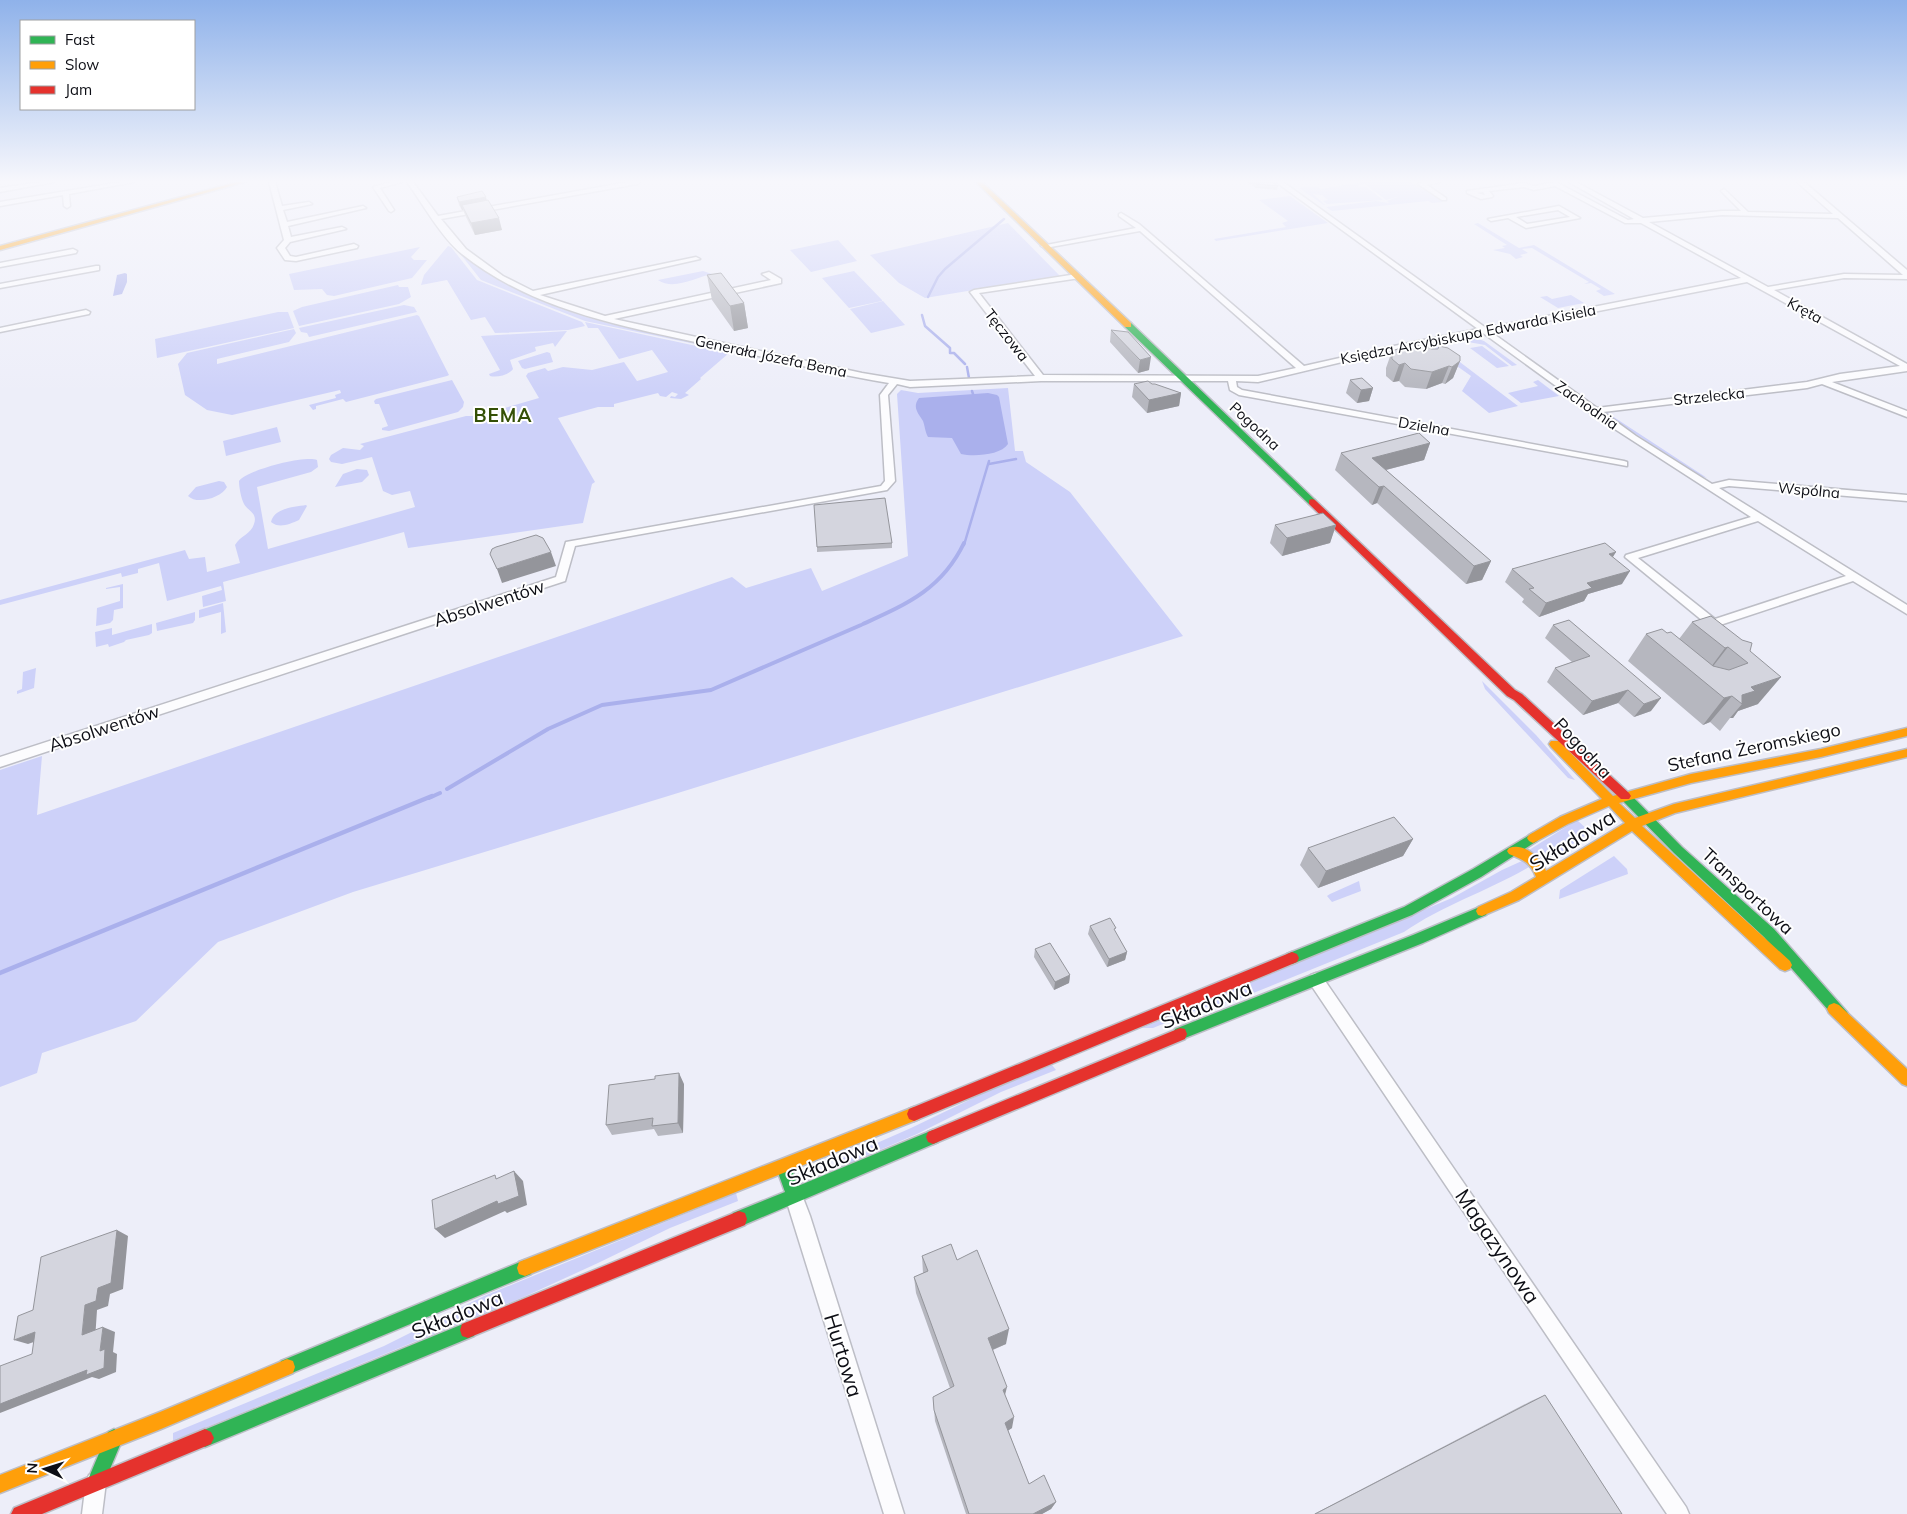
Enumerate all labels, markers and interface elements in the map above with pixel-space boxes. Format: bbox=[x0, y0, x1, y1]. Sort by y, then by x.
legend bbox=[20, 20, 195, 110]
text: Fast bbox=[65, 30, 95, 49]
text: Slow bbox=[65, 55, 99, 74]
text: Jam bbox=[65, 80, 92, 99]
street label: Kręta bbox=[1784, 293, 1826, 327]
street label: Księdza Arcybiskupa Edwarda Kisiela bbox=[1339, 300, 1597, 368]
street label: Tęczowa bbox=[981, 305, 1033, 365]
street label: Generała Józefa Bema bbox=[693, 331, 849, 381]
street label: Zachodnia bbox=[1552, 376, 1622, 434]
street label: Strzelecka bbox=[1672, 383, 1746, 409]
street label: Pogodna bbox=[1226, 398, 1284, 454]
district label: BEMA bbox=[473, 403, 533, 427]
street label: Dzielna bbox=[1397, 412, 1451, 440]
street label: Wspólna bbox=[1777, 478, 1841, 502]
street label: Absolwentów bbox=[431, 574, 548, 632]
street label: Absolwentów bbox=[46, 699, 163, 757]
street label: Pogodna bbox=[1549, 713, 1617, 783]
street label: Stefana Żeromskiego bbox=[1665, 717, 1843, 777]
street label: Składowa bbox=[1524, 803, 1620, 877]
street label: Transportowa bbox=[1697, 843, 1799, 939]
street label: Składowa bbox=[1156, 974, 1256, 1034]
street label: Składowa bbox=[782, 1129, 882, 1191]
street label: Magazynowa bbox=[1450, 1184, 1546, 1308]
street label: Składowa bbox=[407, 1284, 507, 1344]
street label: Hurtowa bbox=[819, 1310, 869, 1400]
north arrow bbox=[20, 1444, 70, 1494]
text: N bbox=[23, 1462, 41, 1474]

